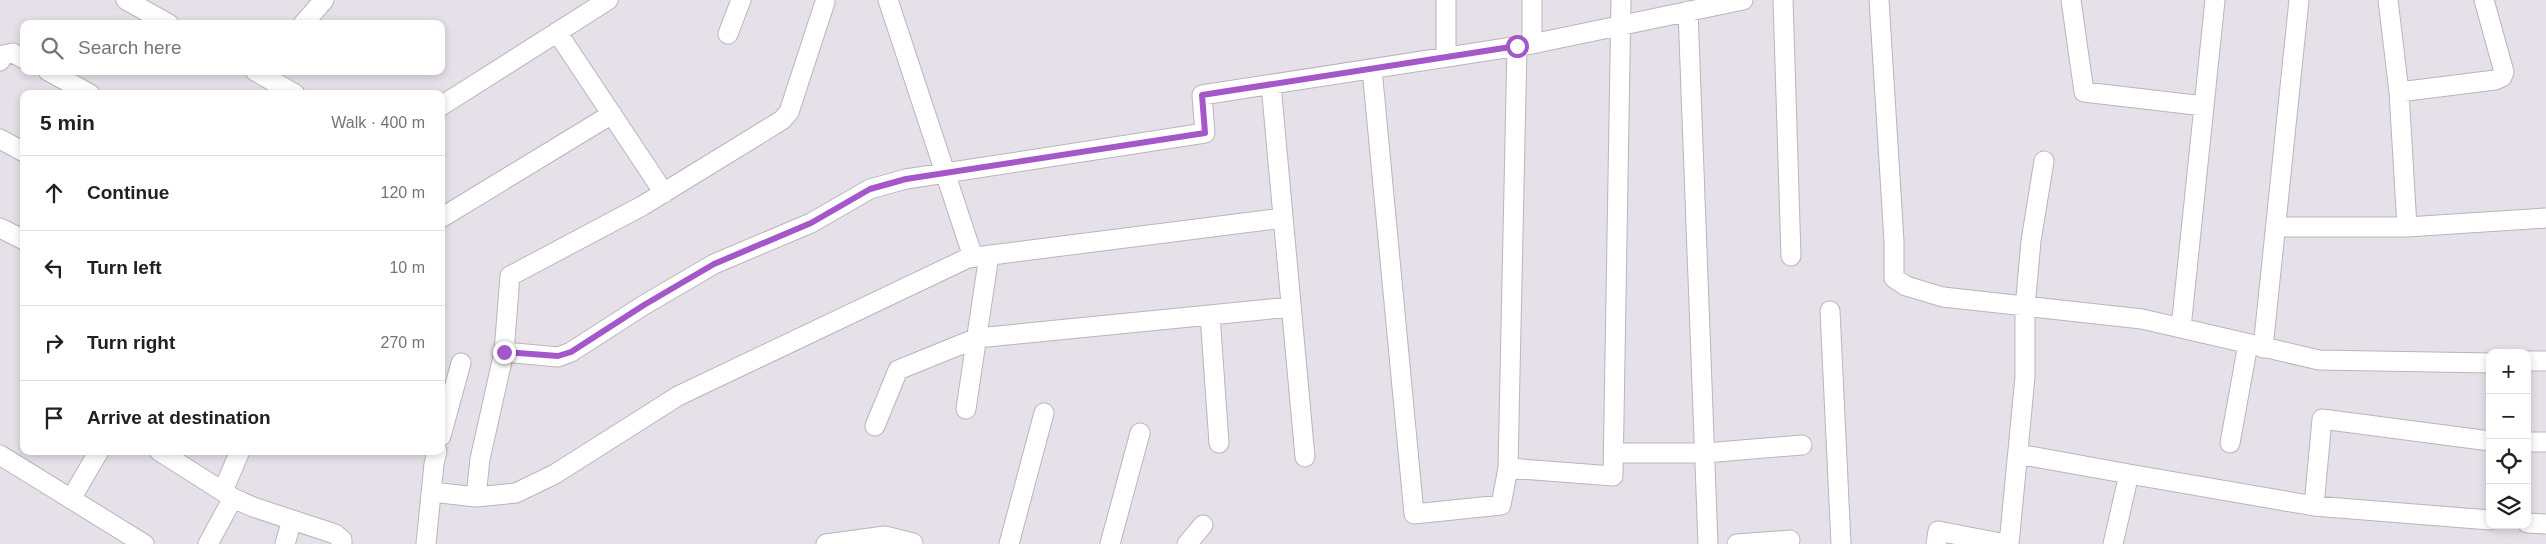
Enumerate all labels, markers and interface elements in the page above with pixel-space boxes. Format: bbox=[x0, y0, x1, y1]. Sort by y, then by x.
search box bbox=[20, 20, 445, 75]
icon: search bbox=[38, 34, 66, 62]
route start bbox=[1506, 35, 1529, 58]
text: Search here bbox=[78, 37, 182, 58]
text: 5 min bbox=[40, 111, 95, 134]
text: Walk · 400 m bbox=[331, 114, 425, 131]
icon: ahead bbox=[40, 179, 68, 207]
text: Continue bbox=[87, 182, 169, 203]
text: 120 m bbox=[381, 184, 425, 201]
icon: left bbox=[40, 254, 68, 282]
text: Turn left bbox=[87, 257, 162, 278]
text: 10 m bbox=[389, 259, 425, 276]
icon: right bbox=[40, 329, 68, 357]
text: Turn right bbox=[87, 332, 175, 353]
text: 270 m bbox=[381, 334, 425, 351]
route end bbox=[493, 341, 516, 364]
map controls bbox=[2486, 349, 2531, 529]
button: + bbox=[2486, 349, 2531, 394]
button: − bbox=[2486, 394, 2531, 439]
icon: arrive bbox=[40, 404, 68, 432]
text: Arrive at destination bbox=[87, 407, 271, 428]
button: locate bbox=[2486, 439, 2531, 484]
button: layers bbox=[2486, 484, 2531, 529]

